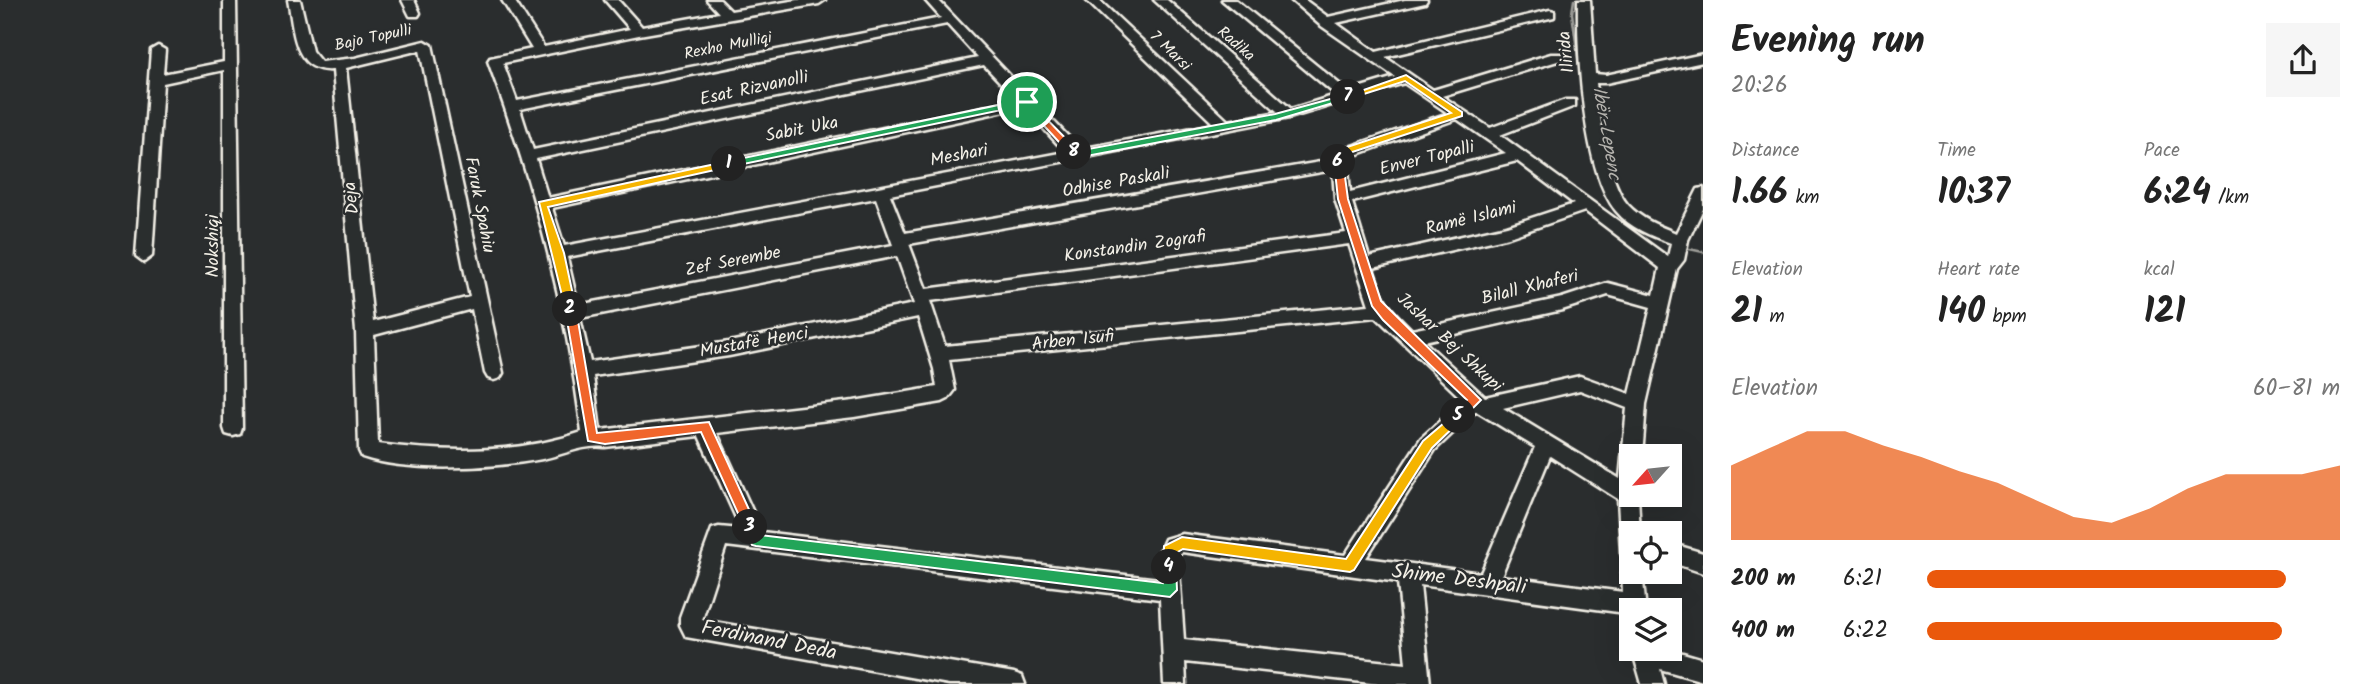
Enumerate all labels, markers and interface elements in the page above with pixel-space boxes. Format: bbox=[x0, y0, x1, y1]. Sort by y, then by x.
text: Evening run bbox=[1731, 12, 1925, 72]
street label: Bajo Topulli bbox=[332, 17, 415, 58]
street label: Radika bbox=[1211, 20, 1261, 68]
button: share bbox=[2266, 23, 2340, 97]
street label: Rexho Mulliqi bbox=[682, 25, 775, 67]
street label: 7 Marsi bbox=[1143, 25, 1197, 78]
street label: Ilirida bbox=[1550, 30, 1584, 74]
street label: Esat Rizvanolli bbox=[697, 63, 812, 115]
text: 20:26 bbox=[1731, 68, 1788, 104]
pin bbox=[997, 72, 1057, 132]
pin: 7 bbox=[1330, 80, 1366, 114]
text: 7 bbox=[1343, 81, 1352, 111]
icon: arrive bbox=[1008, 83, 1046, 121]
water label: Ibër-Lepenc bbox=[1583, 84, 1629, 184]
street label: Sabit Uka bbox=[763, 109, 841, 151]
street label: Enver Topalli bbox=[1376, 133, 1478, 185]
pin: 8 bbox=[1056, 134, 1092, 170]
street label: Meshari bbox=[928, 136, 991, 176]
text: 8 bbox=[1068, 136, 1079, 166]
text: Distance bbox=[1731, 136, 1799, 166]
text: Time bbox=[1937, 136, 1976, 166]
text: Pace bbox=[2144, 136, 2180, 166]
pin: 6 bbox=[1320, 144, 1356, 180]
pin: 1 bbox=[712, 146, 746, 182]
text: 6 bbox=[1332, 146, 1343, 176]
text: 1 bbox=[726, 148, 731, 178]
street label: Faruk Spahiu bbox=[455, 154, 503, 256]
street label: Odhise Paskali bbox=[1060, 159, 1173, 207]
text: 1.66 bbox=[1731, 166, 1788, 222]
text: 10:37 bbox=[1937, 166, 2010, 222]
text: 6:24 bbox=[2144, 166, 2211, 222]
street label: Deja bbox=[336, 180, 368, 216]
text: km bbox=[1788, 183, 1819, 213]
text: /km bbox=[2211, 183, 2249, 213]
street label: Ramë Islami bbox=[1422, 193, 1520, 244]
street label: Nokshiqi bbox=[199, 214, 228, 278]
street label: Konstandin Zografi bbox=[1062, 223, 1208, 271]
street label: Zef Serembe bbox=[683, 239, 783, 285]
text: Elevation bbox=[1731, 255, 1803, 285]
text: Heart rate bbox=[1937, 255, 2020, 285]
text: kcal bbox=[2144, 255, 2175, 285]
street label: Bilall Xhaferi bbox=[1478, 262, 1582, 314]
text: 21 bbox=[1731, 285, 1762, 341]
text: 140 bbox=[1937, 285, 1985, 341]
text: 121 bbox=[2144, 285, 2185, 341]
street label: Jashar Bej Shkupi bbox=[1389, 286, 1509, 401]
pin: 2 bbox=[552, 292, 588, 326]
text: 2 bbox=[564, 293, 575, 323]
text: m bbox=[1762, 302, 1785, 332]
text: bpm bbox=[1985, 302, 2027, 332]
street label: Mustafë Henci bbox=[697, 319, 811, 367]
street label: Arben Isufi bbox=[1030, 322, 1116, 360]
text: Elevation bbox=[1731, 371, 1818, 407]
text: 60–81 m bbox=[2253, 371, 2340, 407]
pin: 5 bbox=[1440, 398, 1476, 434]
text: 5 bbox=[1453, 400, 1462, 430]
north arrow bbox=[1619, 444, 1682, 508]
map controls bbox=[1619, 444, 1682, 661]
pin: 3 bbox=[732, 510, 768, 544]
text: 3 bbox=[744, 511, 755, 541]
button: locate bbox=[1619, 521, 1682, 584]
pin: 4 bbox=[1152, 550, 1186, 584]
text: 4 bbox=[1163, 551, 1174, 581]
street label: Shime Deshpali bbox=[1390, 555, 1529, 605]
text: 200 m bbox=[1731, 561, 1796, 597]
text: 6:21 bbox=[1843, 561, 1882, 597]
button: layers bbox=[1619, 598, 1682, 661]
street label: Ferdinand Deda bbox=[698, 612, 840, 670]
text: 400 m bbox=[1731, 613, 1795, 649]
text: 6:22 bbox=[1843, 613, 1888, 649]

